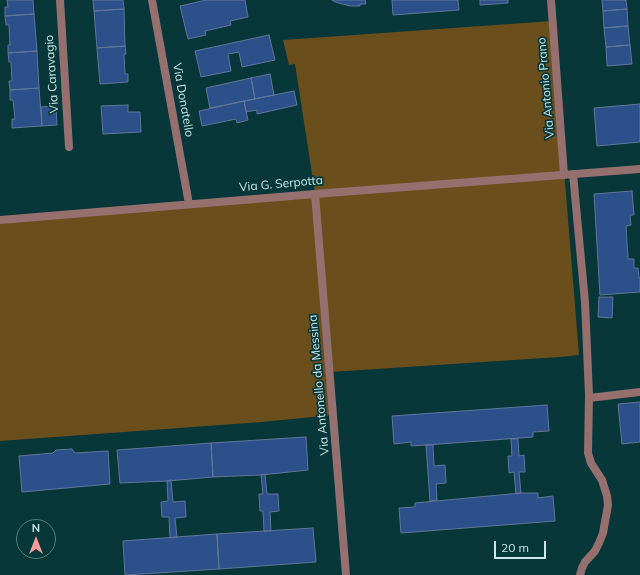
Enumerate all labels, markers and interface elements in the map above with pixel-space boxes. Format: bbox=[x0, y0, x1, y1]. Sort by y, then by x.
street label: Via Caravagio bbox=[42, 34, 62, 114]
street label: Via Antonio Prano bbox=[534, 37, 558, 139]
street label: Via Donatello bbox=[169, 62, 197, 138]
street label: Via G. Serpotta bbox=[239, 173, 323, 195]
street label: Via Antonello da Messina bbox=[306, 314, 332, 456]
north arrow bbox=[16, 519, 56, 559]
text: N bbox=[32, 521, 40, 535]
scale bar bbox=[496, 533, 548, 559]
text: 20 m bbox=[501, 540, 529, 555]

